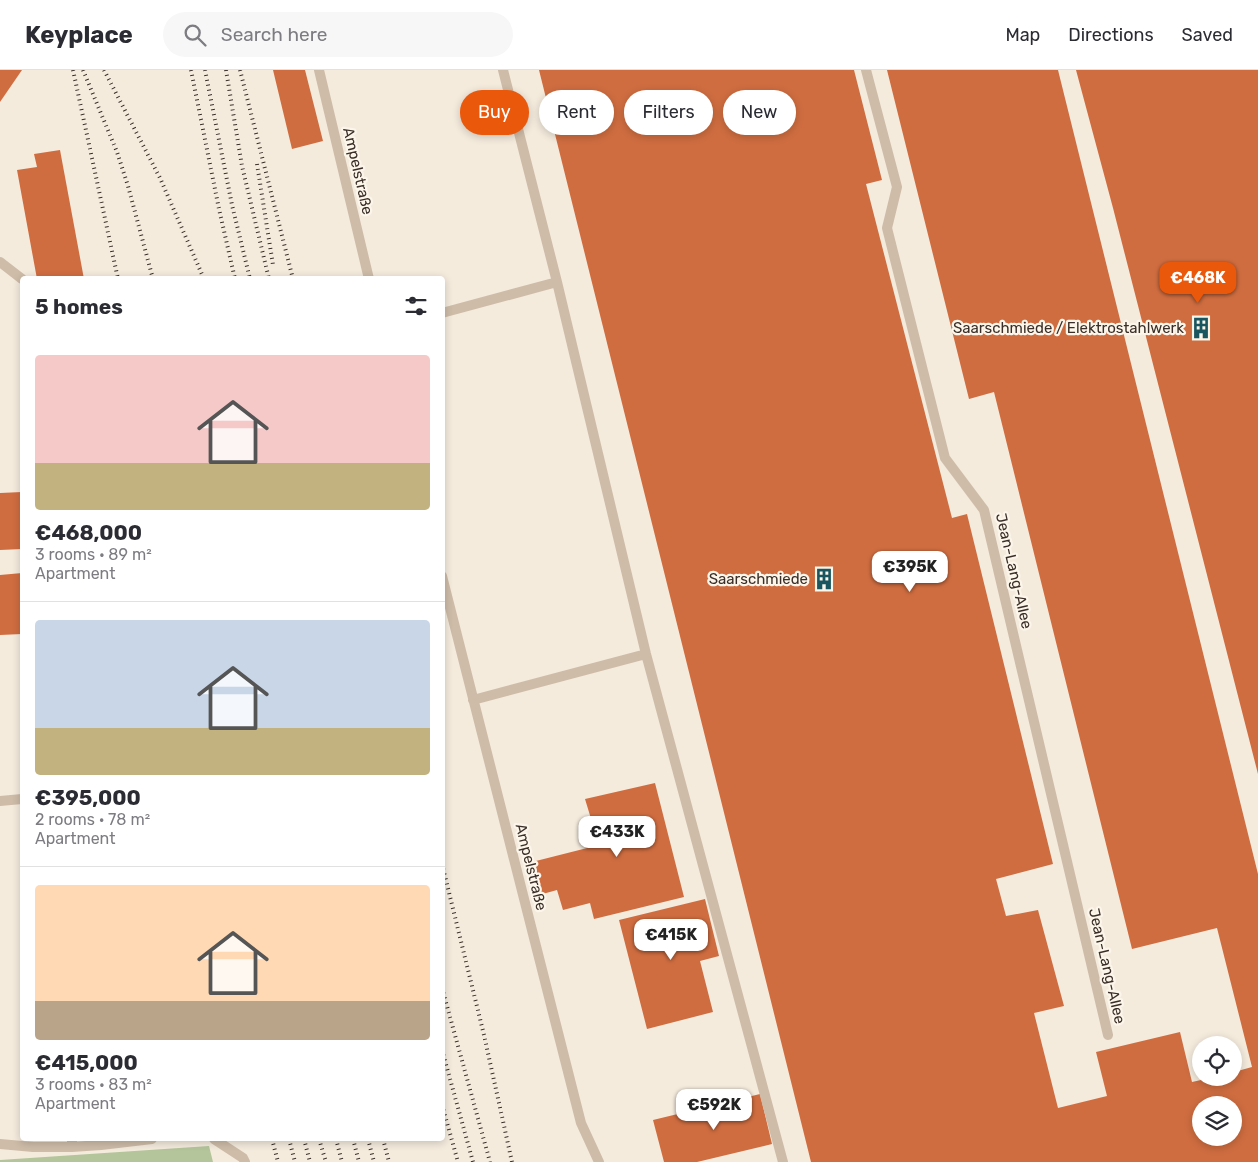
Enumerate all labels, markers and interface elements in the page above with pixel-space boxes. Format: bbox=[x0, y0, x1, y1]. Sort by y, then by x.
search box bbox=[163, 12, 513, 57]
text: Keyplace bbox=[25, 21, 133, 49]
icon: search bbox=[181, 21, 209, 49]
text: Search here bbox=[221, 23, 327, 46]
text: Map bbox=[1005, 24, 1040, 46]
text: Directions bbox=[1068, 24, 1154, 46]
text: Saved bbox=[1182, 24, 1233, 46]
chip: Buy bbox=[460, 90, 529, 135]
chip: Rent bbox=[539, 90, 614, 135]
chip: Filters bbox=[624, 90, 713, 135]
chip: New bbox=[723, 90, 796, 135]
street label: Ampelstraße bbox=[339, 126, 377, 216]
pin: €468K bbox=[1163, 262, 1233, 304]
text: €468K bbox=[1170, 268, 1226, 287]
icon: filters bbox=[402, 292, 430, 320]
text: 5 homes bbox=[35, 294, 123, 319]
building icon: Saarschmiede / Elektrostahlwerk bbox=[1188, 315, 1214, 341]
place label: Saarschmiede / Elektrostahlwerk bbox=[953, 319, 1184, 337]
icon: home bbox=[188, 387, 278, 477]
street label: Jean-Lang-Allee bbox=[992, 511, 1036, 631]
text: €468,000 bbox=[35, 520, 142, 545]
text: 3 rooms · 89 m² bbox=[35, 545, 152, 564]
pin: €395K bbox=[875, 550, 945, 593]
text: €395K bbox=[883, 557, 937, 576]
text: Apartment bbox=[35, 564, 115, 583]
building icon: Saarschmiede bbox=[811, 566, 837, 592]
place label: Saarschmiede bbox=[709, 570, 808, 588]
icon: home bbox=[188, 653, 278, 743]
text: €395,000 bbox=[35, 785, 141, 810]
text: 2 rooms · 78 m² bbox=[35, 810, 150, 829]
pin: €433K bbox=[582, 816, 652, 858]
street label: Ampelstraße bbox=[512, 822, 550, 912]
text: €433K bbox=[589, 822, 645, 841]
text: Apartment bbox=[35, 829, 115, 848]
street label: Jean-Lang-Allee bbox=[1085, 906, 1129, 1026]
icon: home bbox=[188, 918, 278, 1008]
pin: €415K bbox=[636, 918, 706, 961]
text: €415K bbox=[645, 925, 697, 944]
map controls bbox=[1192, 1036, 1242, 1146]
button: locate bbox=[1192, 1036, 1242, 1086]
text: €415,000 bbox=[35, 1050, 138, 1075]
text: 3 rooms · 83 m² bbox=[35, 1075, 152, 1094]
pin: €592K bbox=[679, 1088, 749, 1131]
text: Apartment bbox=[35, 1094, 115, 1113]
text: €592K bbox=[687, 1095, 741, 1114]
button: layers bbox=[1192, 1096, 1242, 1146]

